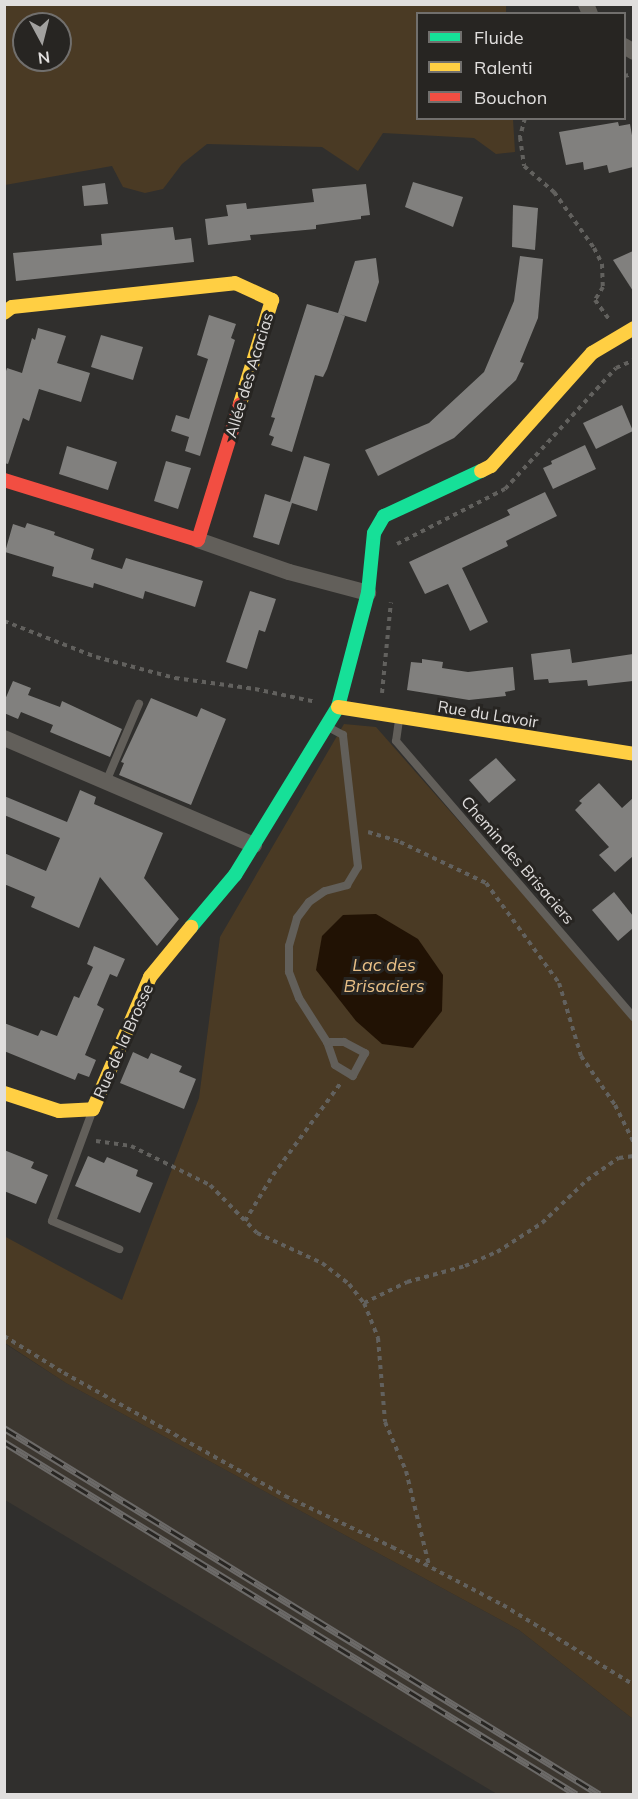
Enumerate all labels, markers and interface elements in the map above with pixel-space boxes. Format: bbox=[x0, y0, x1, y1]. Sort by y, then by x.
north arrow bbox=[12, 12, 72, 72]
legend bbox=[416, 12, 626, 120]
text: Fluide bbox=[474, 26, 524, 49]
text: N bbox=[37, 47, 51, 69]
text: Ralenti bbox=[474, 56, 532, 79]
text: Bouchon bbox=[474, 86, 547, 109]
street label: Allée des Acacias bbox=[221, 310, 277, 440]
street label: Rue du Lavoir bbox=[436, 697, 540, 731]
street label: Chemin des Brisaciers bbox=[457, 792, 579, 928]
water label: Lac des Brisaciers bbox=[343, 955, 425, 998]
street label: Rue de la Brosse bbox=[89, 981, 157, 1101]

